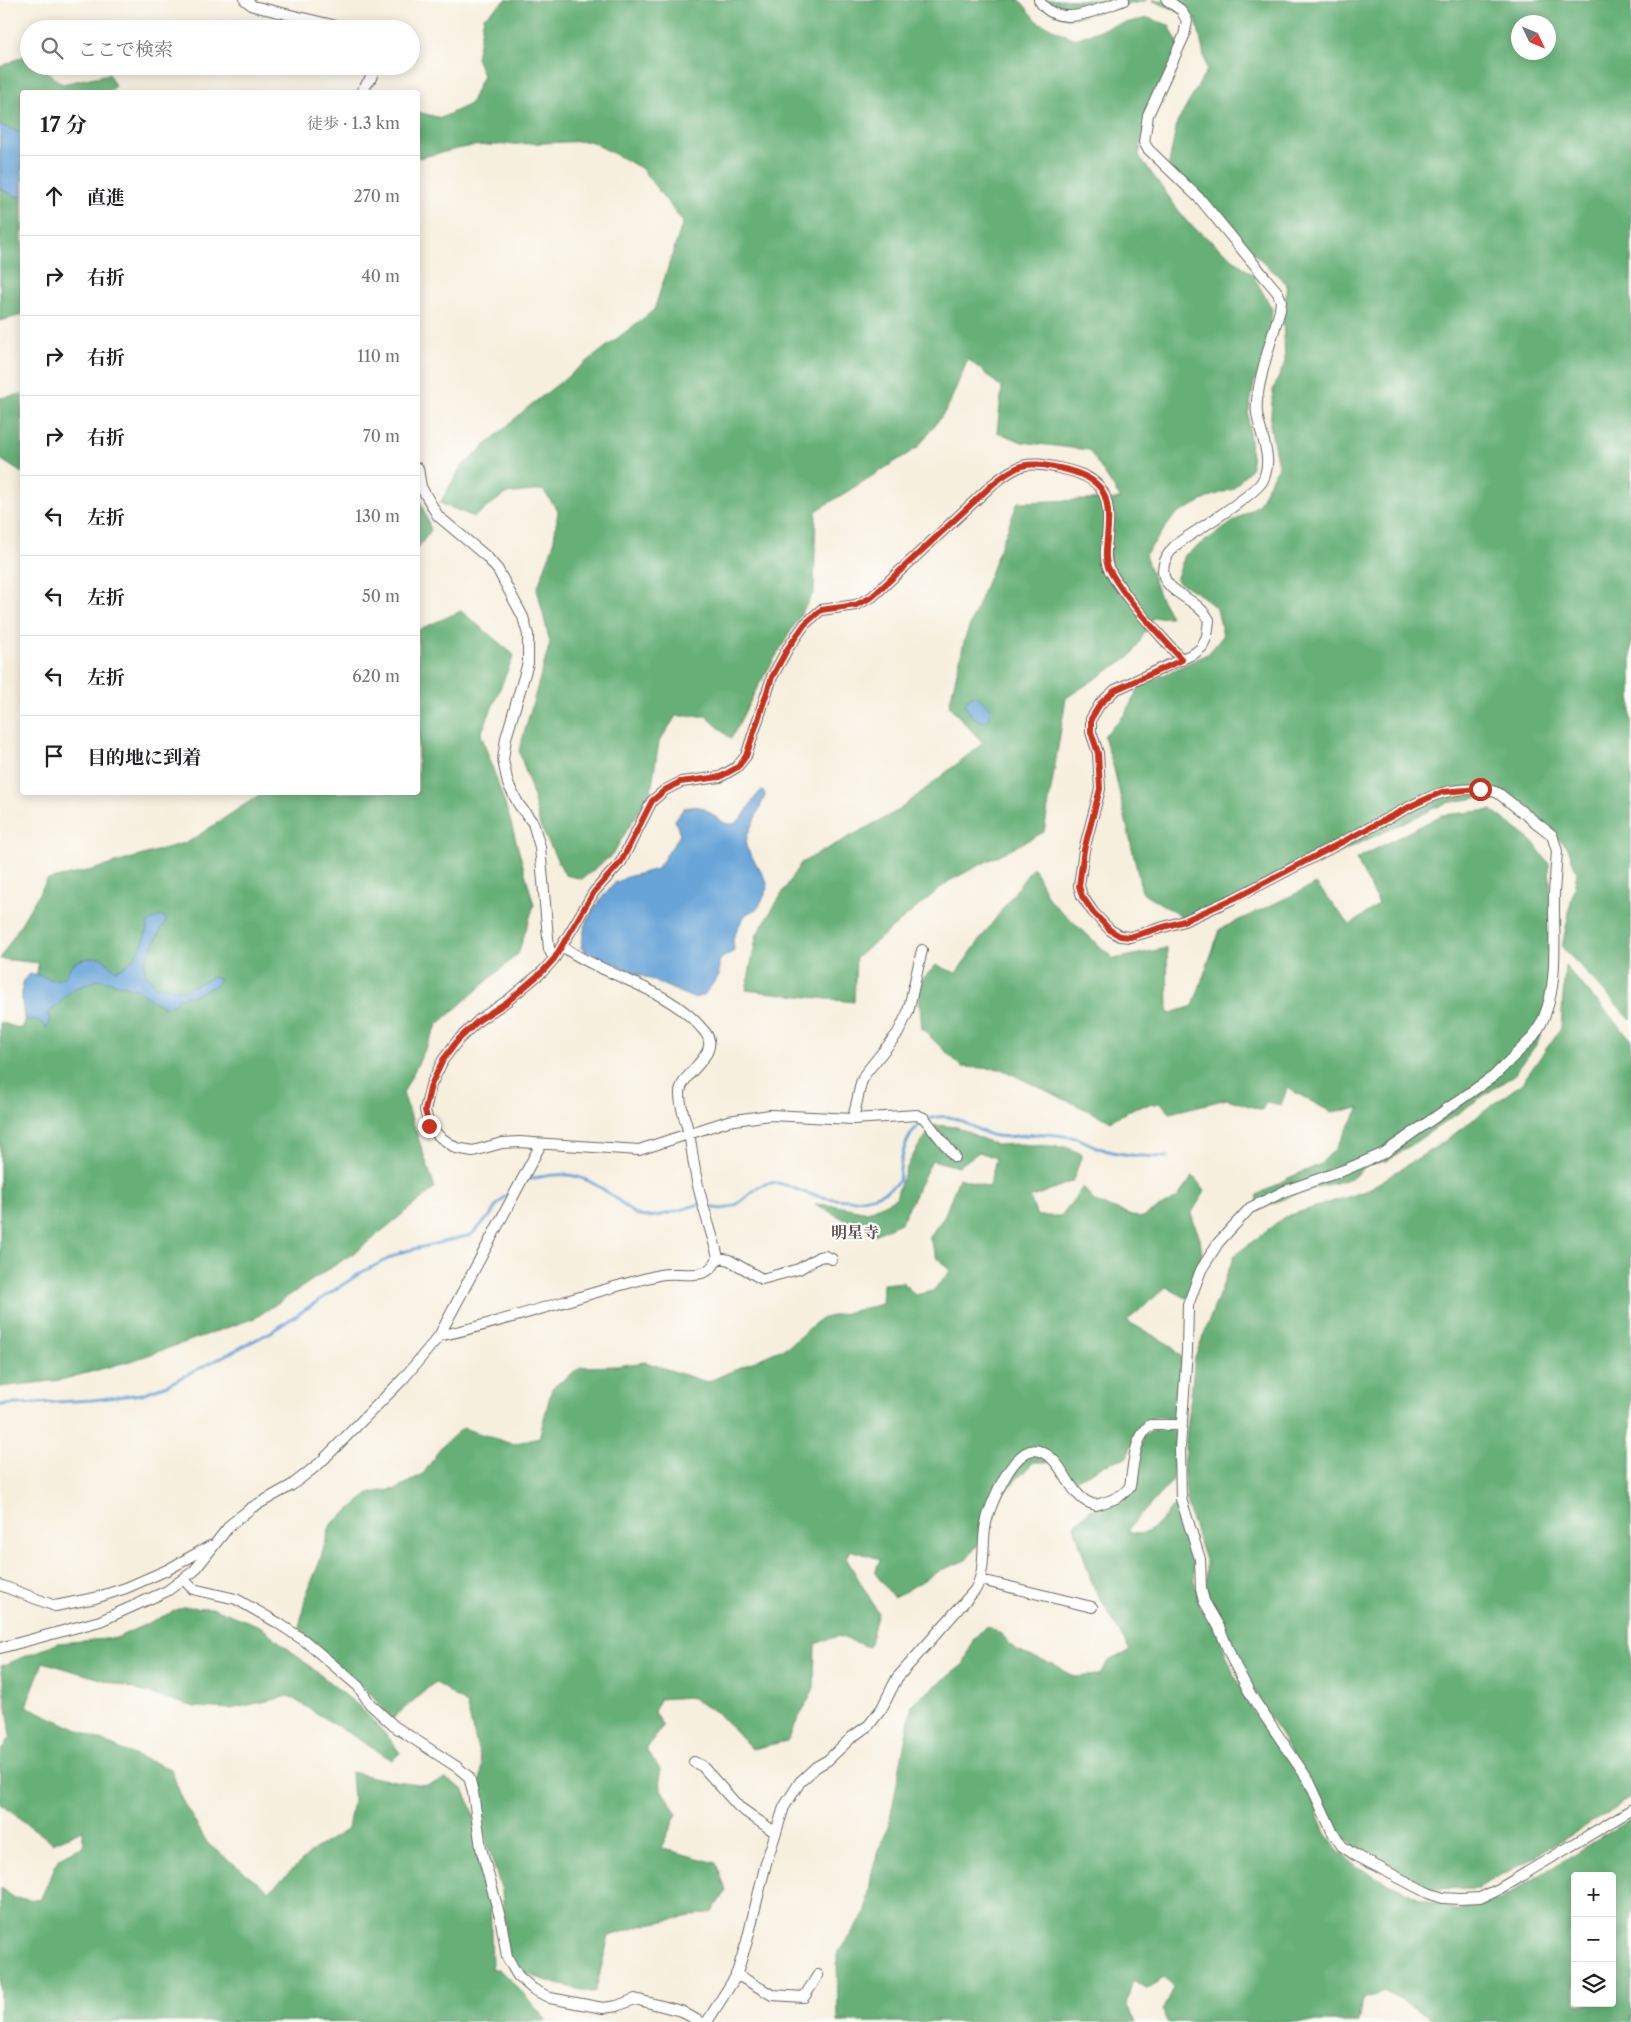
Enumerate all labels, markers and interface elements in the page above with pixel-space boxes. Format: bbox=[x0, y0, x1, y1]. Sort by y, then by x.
north arrow bbox=[1511, 15, 1556, 60]
search box bbox=[20, 20, 420, 75]
icon: search bbox=[38, 34, 66, 62]
text: ここで検索 bbox=[78, 38, 173, 61]
text: 17 分 bbox=[40, 112, 87, 137]
text: 徒歩 · 1.3 km bbox=[307, 113, 400, 133]
icon: ahead bbox=[40, 182, 68, 210]
text: 直進 bbox=[87, 186, 125, 209]
text: 270 m bbox=[354, 186, 400, 206]
icon: right bbox=[40, 262, 68, 290]
text: 右折 bbox=[87, 266, 125, 289]
text: 40 m bbox=[361, 266, 400, 286]
icon: right bbox=[40, 342, 68, 370]
text: 右折 bbox=[87, 346, 125, 369]
text: 110 m bbox=[357, 346, 400, 366]
icon: right bbox=[40, 422, 68, 450]
text: 右折 bbox=[87, 426, 125, 449]
text: 70 m bbox=[363, 426, 400, 446]
icon: left bbox=[40, 502, 68, 530]
text: 左折 bbox=[87, 506, 125, 529]
text: 130 m bbox=[355, 506, 400, 526]
icon: left bbox=[40, 582, 68, 610]
text: 左折 bbox=[87, 586, 125, 609]
text: 50 m bbox=[362, 586, 400, 606]
icon: left bbox=[40, 662, 68, 690]
text: 左折 bbox=[87, 666, 125, 689]
text: 620 m bbox=[352, 666, 400, 686]
icon: arrive bbox=[40, 742, 68, 770]
text: 目的地に到着 bbox=[87, 746, 201, 769]
route start bbox=[1469, 778, 1492, 801]
route end bbox=[418, 1115, 441, 1138]
district label: 明星寺 bbox=[831, 1222, 879, 1242]
map controls bbox=[1571, 1872, 1616, 2007]
button: + bbox=[1571, 1872, 1616, 1917]
button: − bbox=[1571, 1917, 1616, 1962]
button: layers bbox=[1571, 1962, 1616, 2007]

